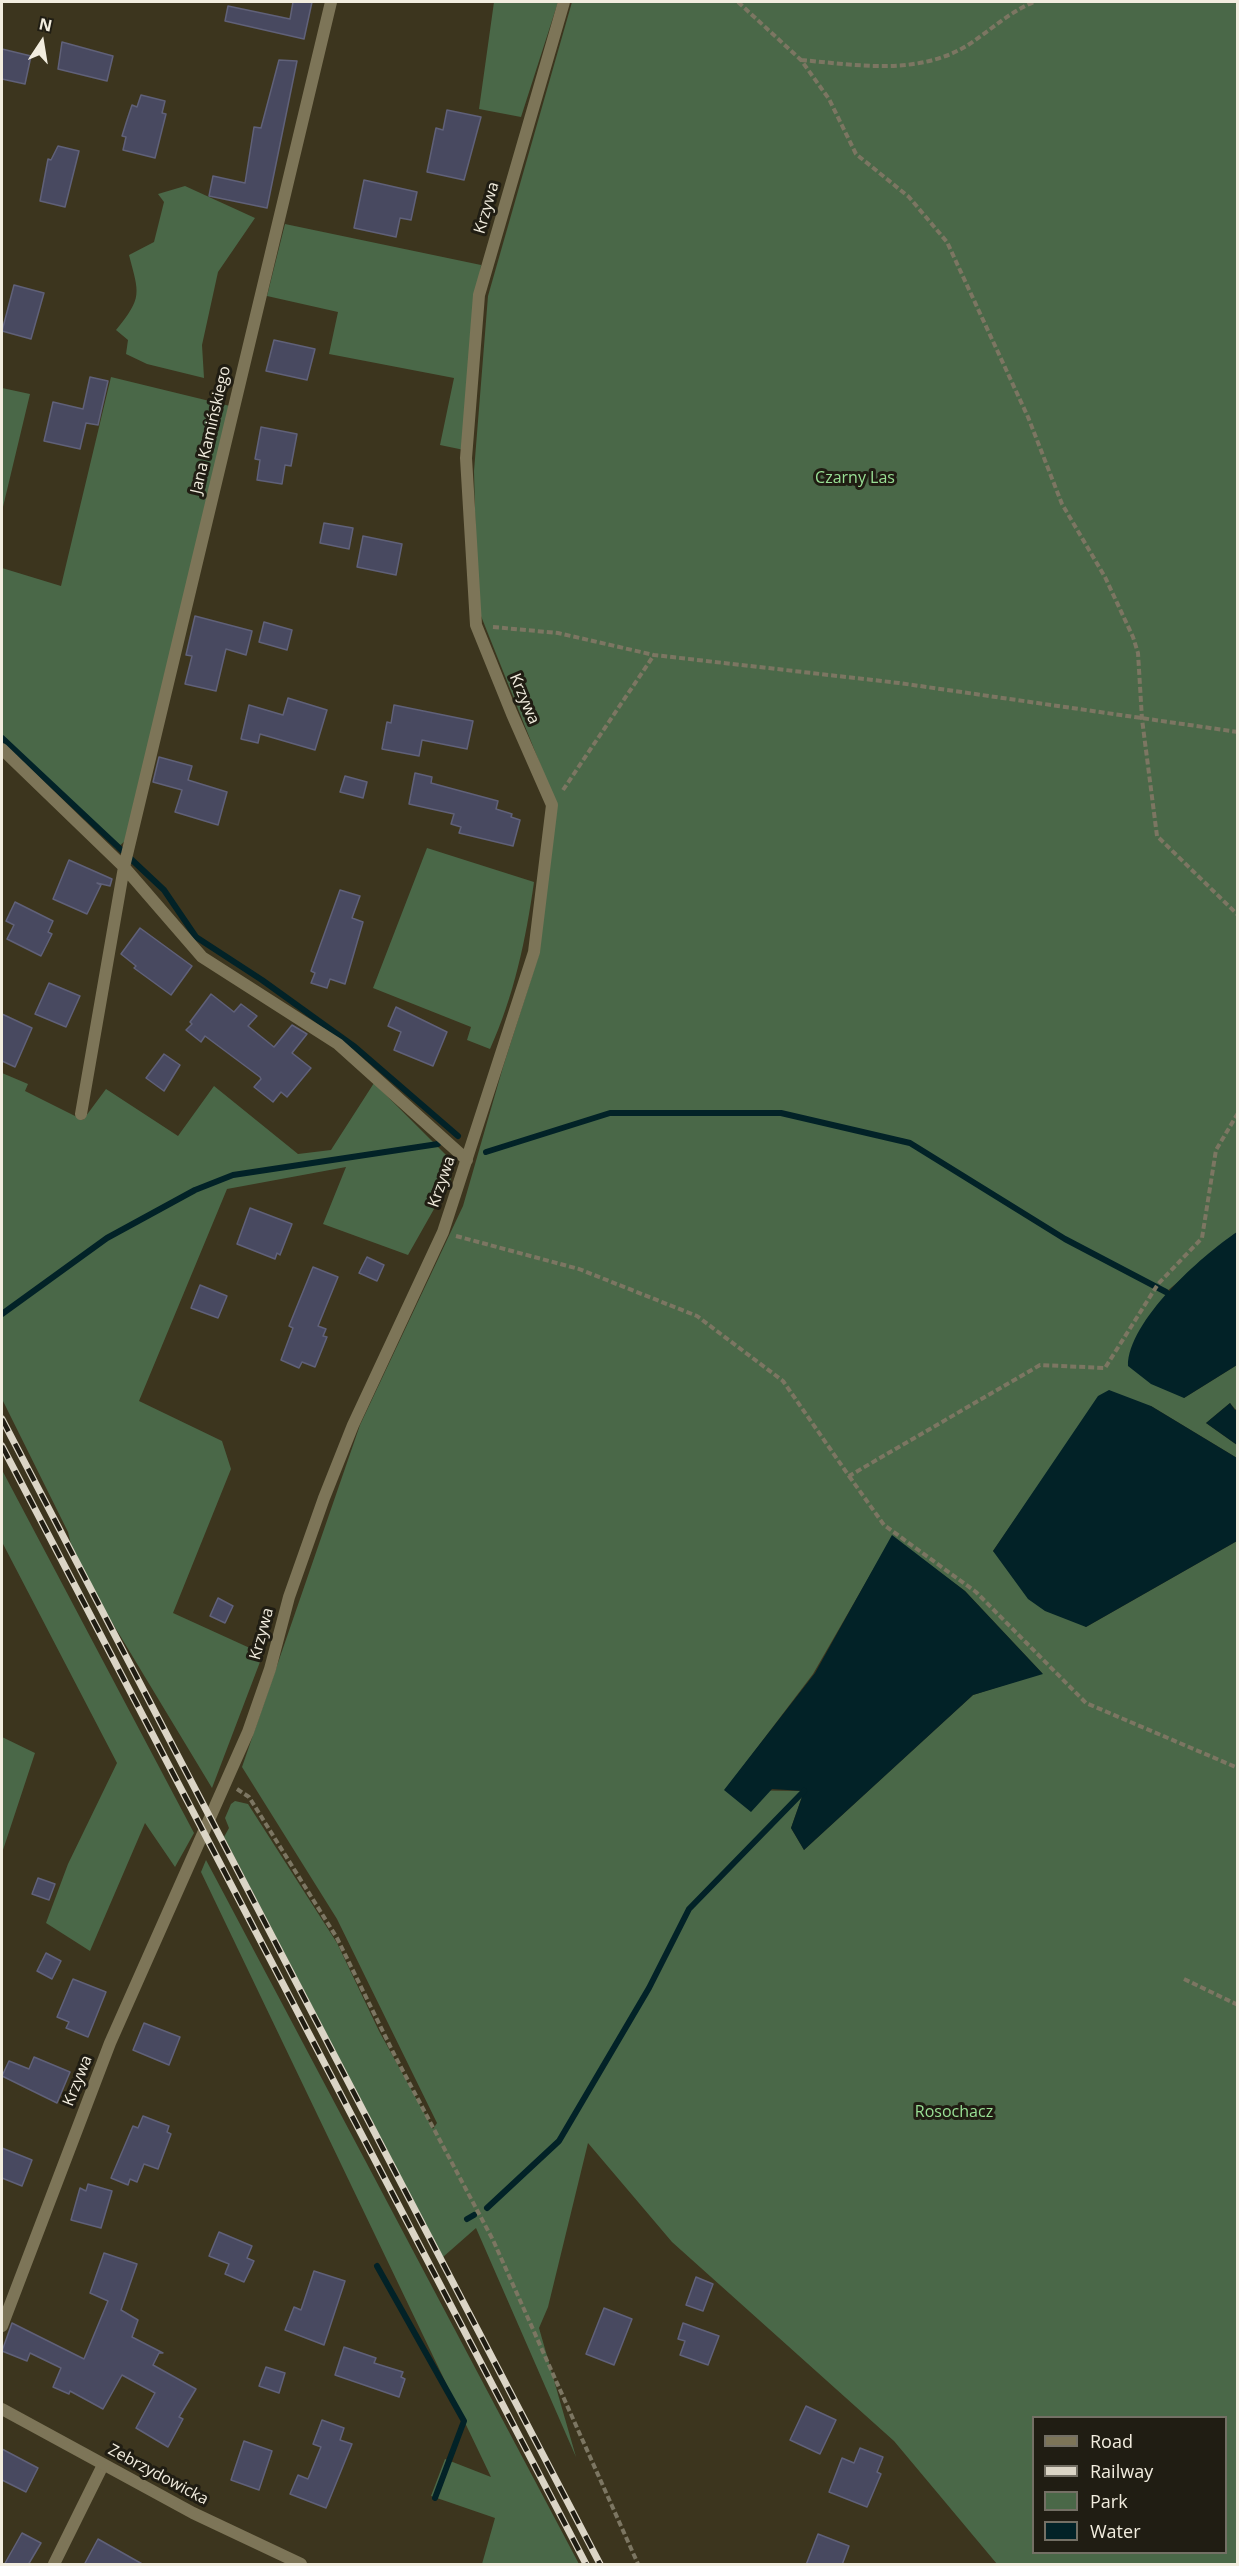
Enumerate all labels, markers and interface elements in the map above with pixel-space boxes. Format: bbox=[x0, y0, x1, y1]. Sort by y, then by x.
north arrow bbox=[12, 12, 72, 72]
text: N bbox=[37, 12, 54, 37]
street label: Krzywa bbox=[470, 180, 504, 236]
street label: Jana Kamińskiego bbox=[187, 364, 235, 496]
park label: Czarny Las bbox=[815, 468, 895, 488]
street label: Krzywa bbox=[505, 671, 543, 727]
street label: Krzywa bbox=[424, 1154, 460, 1210]
street label: Krzywa bbox=[246, 1606, 278, 1662]
street label: Krzywa bbox=[59, 2053, 97, 2109]
park label: Rosochacz bbox=[915, 2102, 993, 2122]
legend bbox=[1032, 2416, 1227, 2554]
text: Road bbox=[1090, 2429, 1133, 2453]
street label: Zebrzydowicka bbox=[105, 2441, 211, 2509]
text: Railway bbox=[1090, 2459, 1153, 2483]
text: Park bbox=[1090, 2489, 1128, 2513]
text: Water bbox=[1090, 2519, 1141, 2543]

